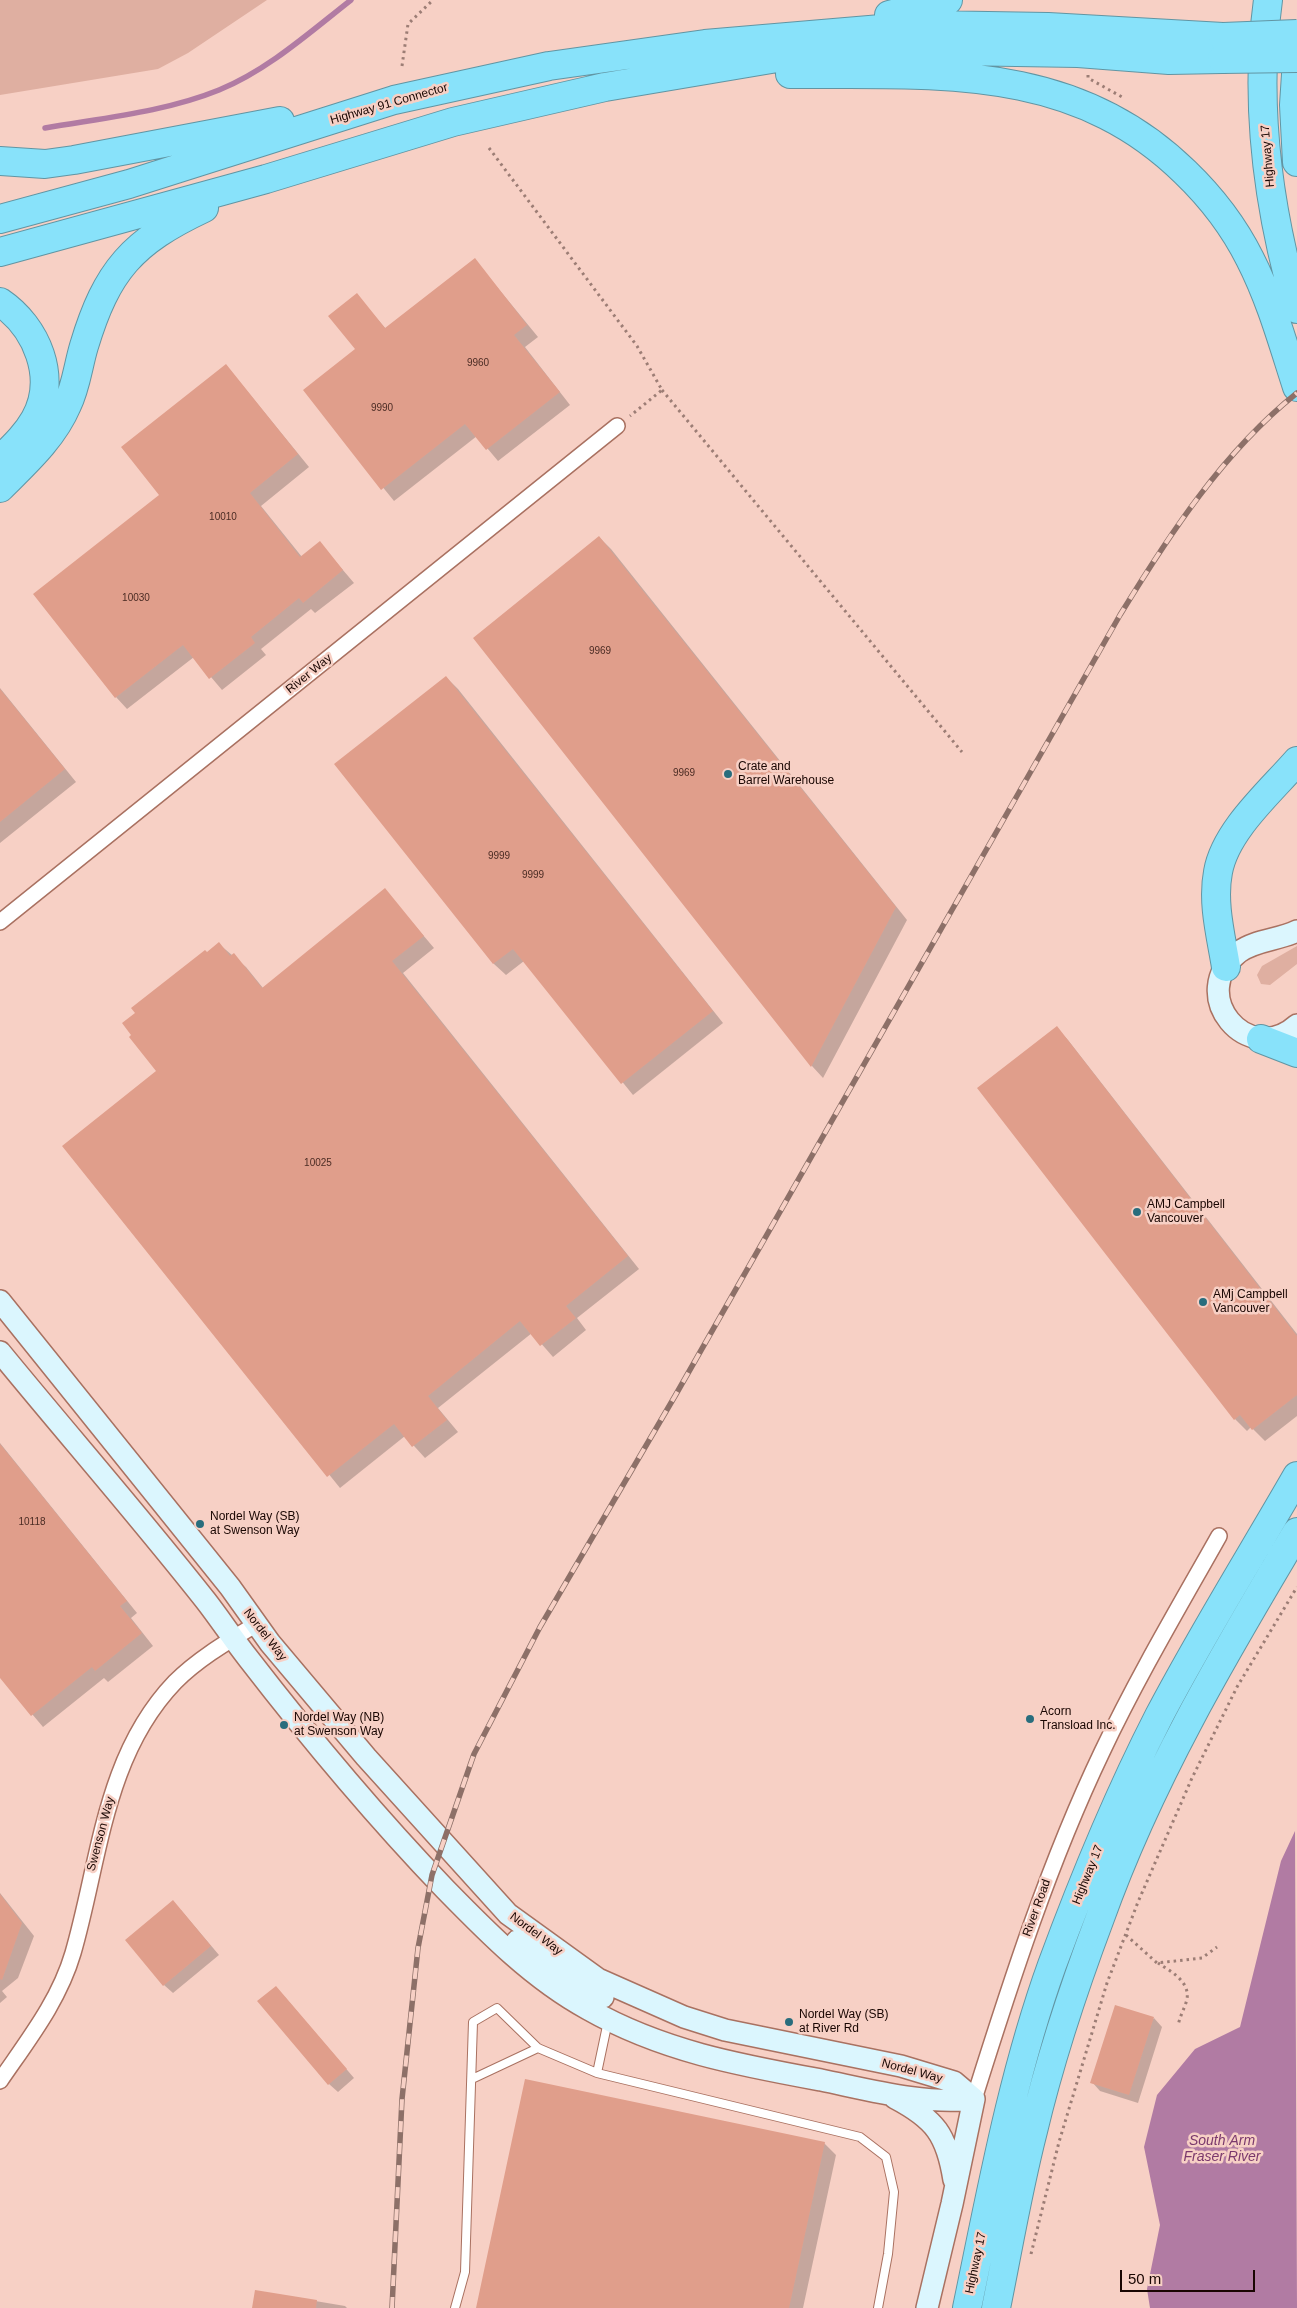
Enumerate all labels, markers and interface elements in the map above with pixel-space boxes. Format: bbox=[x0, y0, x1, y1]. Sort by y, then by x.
street label: Highway 91 Connector bbox=[329, 80, 449, 128]
street label: Highway 17 bbox=[1258, 124, 1278, 188]
house number: 9960 bbox=[467, 357, 489, 369]
house number: 9990 bbox=[371, 402, 393, 414]
house number: 10010 bbox=[209, 511, 237, 523]
house number: 10030 bbox=[122, 592, 150, 604]
house number: 9969 bbox=[589, 645, 611, 657]
street label: River Way bbox=[283, 651, 335, 697]
place label: Crate and Barrel Warehouse bbox=[738, 760, 834, 788]
house number: 9969 bbox=[673, 767, 695, 779]
marker: Crate and Barrel Warehouse bbox=[722, 768, 734, 780]
house number: 9999 bbox=[488, 850, 510, 862]
house number: 9999 bbox=[522, 869, 544, 881]
house number: 10025 bbox=[304, 1157, 332, 1169]
place label: AMJ Campbell Vancouver bbox=[1147, 1198, 1225, 1226]
marker: AMJ Campbell Vancouver bbox=[1131, 1206, 1143, 1218]
place label: AMj Campbell Vancouver bbox=[1213, 1288, 1288, 1316]
marker: AMj Campbell Vancouver bbox=[1197, 1296, 1209, 1308]
place label: Nordel Way (SB) at Swenson Way bbox=[210, 1510, 300, 1538]
house number: 10118 bbox=[18, 1516, 46, 1528]
marker: Nordel Way (SB) at Swenson Way bbox=[194, 1518, 206, 1530]
street label: Nordel Way bbox=[240, 1606, 290, 1664]
place label: Acorn Transload Inc. bbox=[1040, 1705, 1116, 1733]
place label: Nordel Way (NB) at Swenson Way bbox=[294, 1711, 384, 1739]
marker: Acorn Transload Inc. bbox=[1024, 1713, 1036, 1725]
marker: Nordel Way (NB) at Swenson Way bbox=[278, 1719, 290, 1731]
street label: Swenson Way bbox=[84, 1795, 118, 1873]
street label: Highway 17 bbox=[1070, 1843, 1106, 1907]
street label: River Road bbox=[1020, 1877, 1054, 1939]
street label: Nordel Way bbox=[507, 1910, 565, 1958]
place label: Nordel Way (SB) at River Rd bbox=[799, 2008, 889, 2036]
marker: Nordel Way (SB) at River Rd bbox=[783, 2016, 795, 2028]
street label: Nordel Way bbox=[880, 2056, 944, 2086]
water label: South Arm Fraser River bbox=[1183, 2133, 1261, 2166]
street label: Highway 17 bbox=[962, 2231, 990, 2295]
scale bar bbox=[1122, 2260, 1257, 2292]
text: 50 m bbox=[1128, 2270, 1161, 2287]

